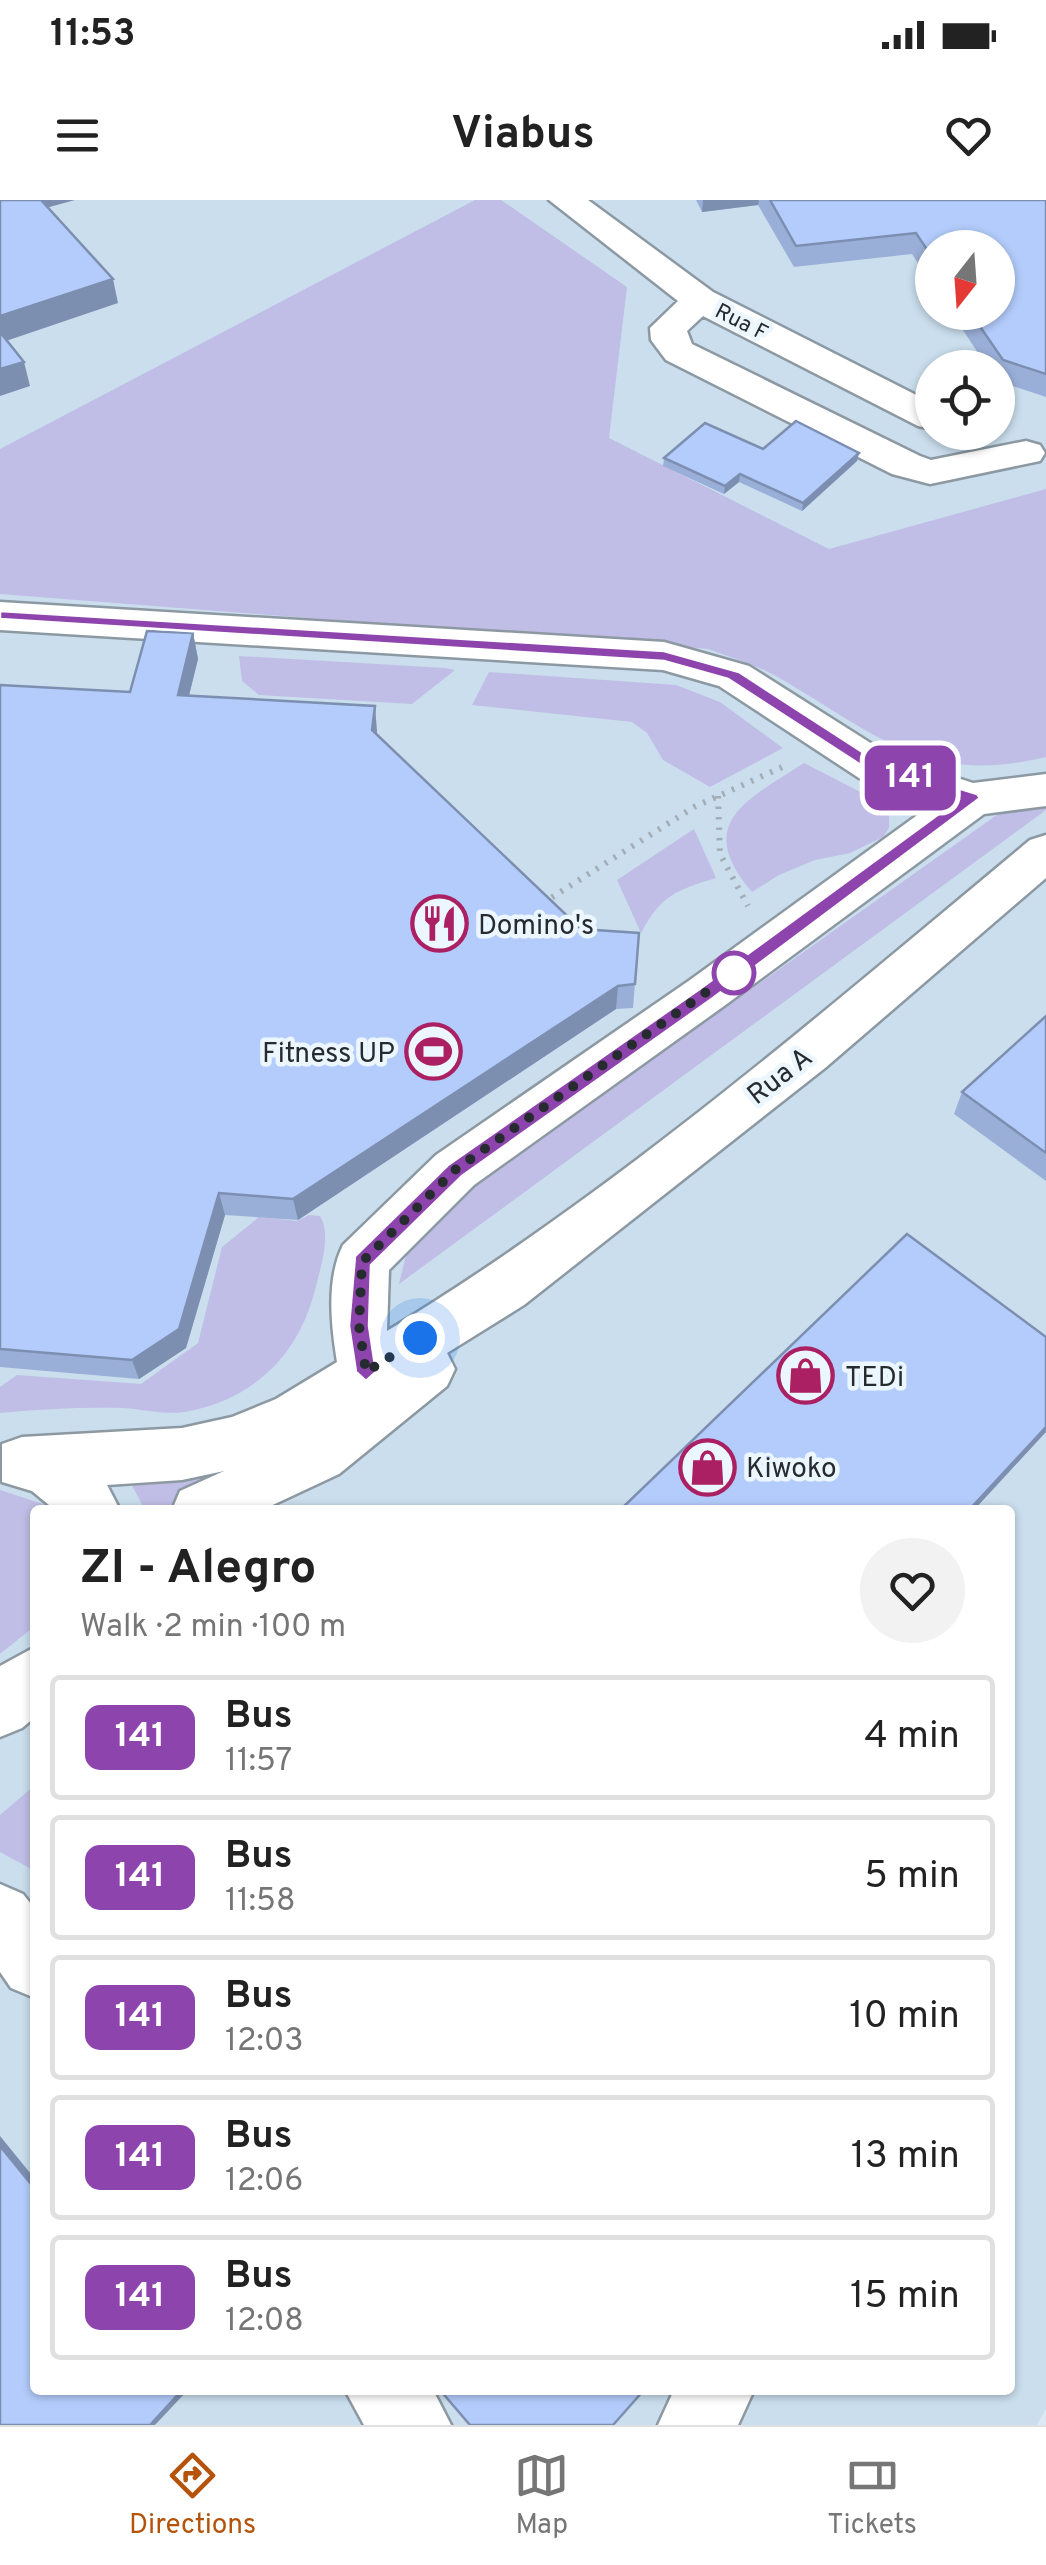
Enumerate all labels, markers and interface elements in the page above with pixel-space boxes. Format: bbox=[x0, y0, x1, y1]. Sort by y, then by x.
text: 11:53 bbox=[50, 11, 136, 60]
text: Viabus bbox=[451, 107, 595, 164]
icon: menu bbox=[50, 108, 105, 163]
icon: heart bbox=[941, 108, 996, 163]
north arrow bbox=[915, 230, 1015, 330]
map controls bbox=[915, 230, 1015, 450]
street label: Rua F bbox=[710, 298, 772, 348]
button: locate bbox=[915, 350, 1015, 450]
line badge: 141 bbox=[852, 746, 968, 810]
text: 141 bbox=[885, 756, 935, 800]
restaurant icon: Domino's bbox=[409, 894, 469, 954]
place label: Domino's bbox=[478, 909, 594, 945]
unlabelled marker bbox=[713, 952, 755, 994]
sports icon: Fitness UP bbox=[404, 1022, 464, 1082]
place label: Fitness UP bbox=[262, 1037, 395, 1073]
street label: Rua A bbox=[741, 1041, 821, 1114]
your location bbox=[395, 1313, 445, 1363]
shop icon: TEDi bbox=[776, 1346, 836, 1406]
place label: TEDi bbox=[845, 1361, 904, 1397]
shop icon: Kiwoko bbox=[677, 1437, 737, 1497]
place label: Kiwoko bbox=[746, 1452, 837, 1488]
button: heart bbox=[860, 1538, 965, 1643]
text: ZI - Alegro bbox=[80, 1540, 317, 1600]
text: Walk · 2 min · 100 m bbox=[80, 1608, 346, 1648]
text: Bus bbox=[225, 1693, 292, 1742]
text: 4 min bbox=[864, 1713, 960, 1762]
text: 141 bbox=[115, 1715, 165, 1759]
text: 11:57 bbox=[225, 1742, 292, 1782]
text: Bus bbox=[225, 1833, 292, 1882]
text: 5 min bbox=[864, 1853, 960, 1902]
text: 141 bbox=[115, 1855, 165, 1899]
text: 11:58 bbox=[225, 1882, 296, 1922]
text: Bus bbox=[225, 1973, 292, 2022]
text: 10 min bbox=[849, 1993, 960, 2042]
text: 141 bbox=[115, 1995, 165, 2039]
text: 12:03 bbox=[225, 2022, 304, 2062]
text: Bus bbox=[225, 2113, 292, 2162]
text: 13 min bbox=[851, 2133, 960, 2182]
text: 141 bbox=[115, 2135, 165, 2179]
text: 12:06 bbox=[225, 2162, 303, 2202]
text: Bus bbox=[225, 2253, 292, 2302]
text: 15 min bbox=[850, 2273, 960, 2322]
text: 141 bbox=[115, 2275, 165, 2319]
text: 12:08 bbox=[225, 2302, 304, 2342]
tab: Directions bbox=[129, 2448, 256, 2544]
tab: Map bbox=[514, 2448, 569, 2544]
tab: Tickets bbox=[827, 2448, 917, 2544]

